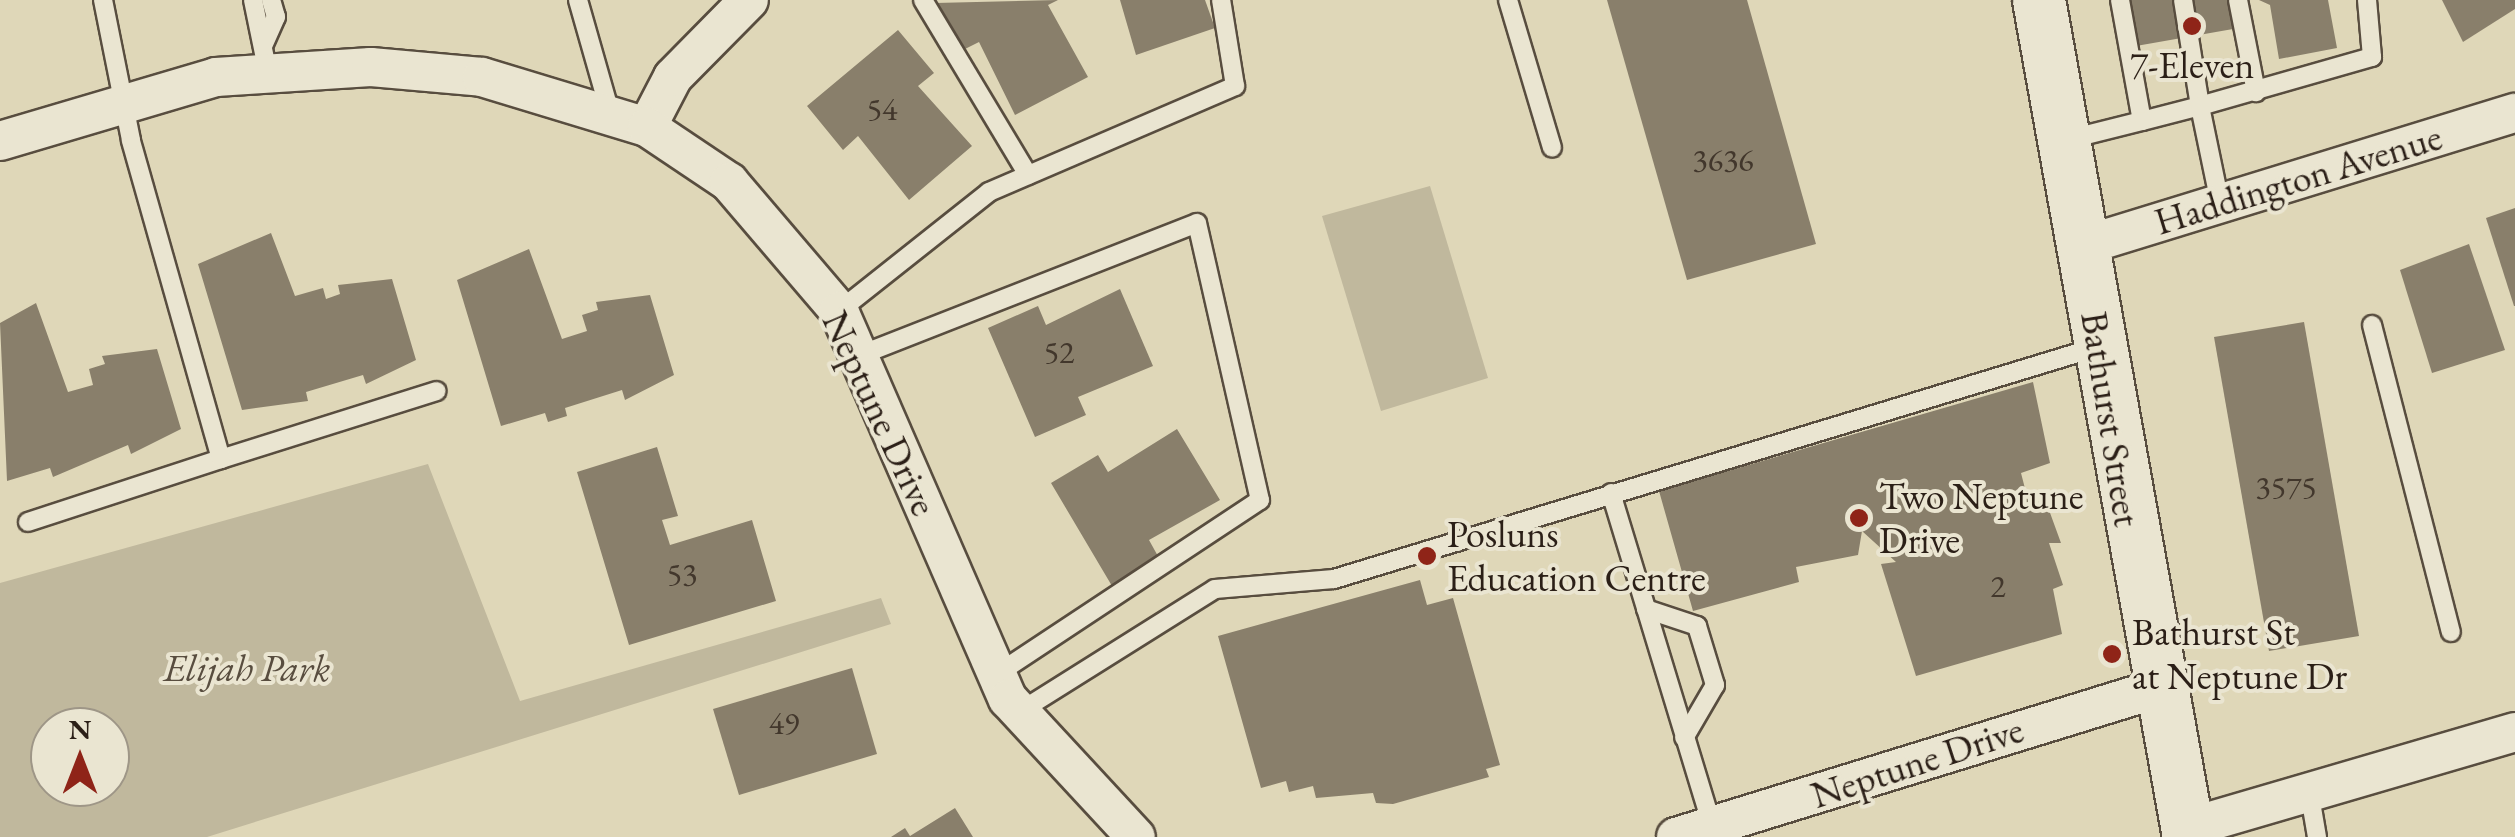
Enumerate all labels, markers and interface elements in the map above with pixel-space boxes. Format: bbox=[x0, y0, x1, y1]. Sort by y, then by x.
marker: 7-Eleven bbox=[2181, 15, 2203, 37]
place label: 7-Eleven bbox=[2130, 42, 2254, 88]
house number: 54 bbox=[867, 90, 897, 128]
street label: Haddington Avenue bbox=[2149, 114, 2447, 244]
house number: 3636 bbox=[1692, 141, 1754, 179]
street label: Neptune Drive bbox=[813, 304, 947, 522]
street label: Bathurst Street bbox=[2072, 308, 2150, 530]
house number: 52 bbox=[1044, 333, 1074, 371]
house number: 3575 bbox=[2255, 468, 2317, 506]
place label: Two Neptune Drive bbox=[1879, 473, 2084, 562]
marker: Two Neptune Drive bbox=[1848, 507, 1870, 529]
place label: Posluns Education Centre bbox=[1447, 511, 1706, 600]
marker: Posluns Education Centre bbox=[1416, 545, 1438, 567]
house number: 53 bbox=[667, 555, 697, 593]
house number: 2 bbox=[1990, 567, 2006, 605]
place label: Bathurst St at Neptune Dr bbox=[2132, 609, 2347, 698]
marker: Bathurst St at Neptune Dr bbox=[2101, 643, 2123, 665]
park label: Elijah Park bbox=[164, 645, 330, 691]
house number: 49 bbox=[769, 704, 799, 742]
street label: Neptune Drive bbox=[1805, 706, 2029, 818]
north arrow bbox=[30, 707, 130, 807]
text: N bbox=[69, 711, 91, 747]

